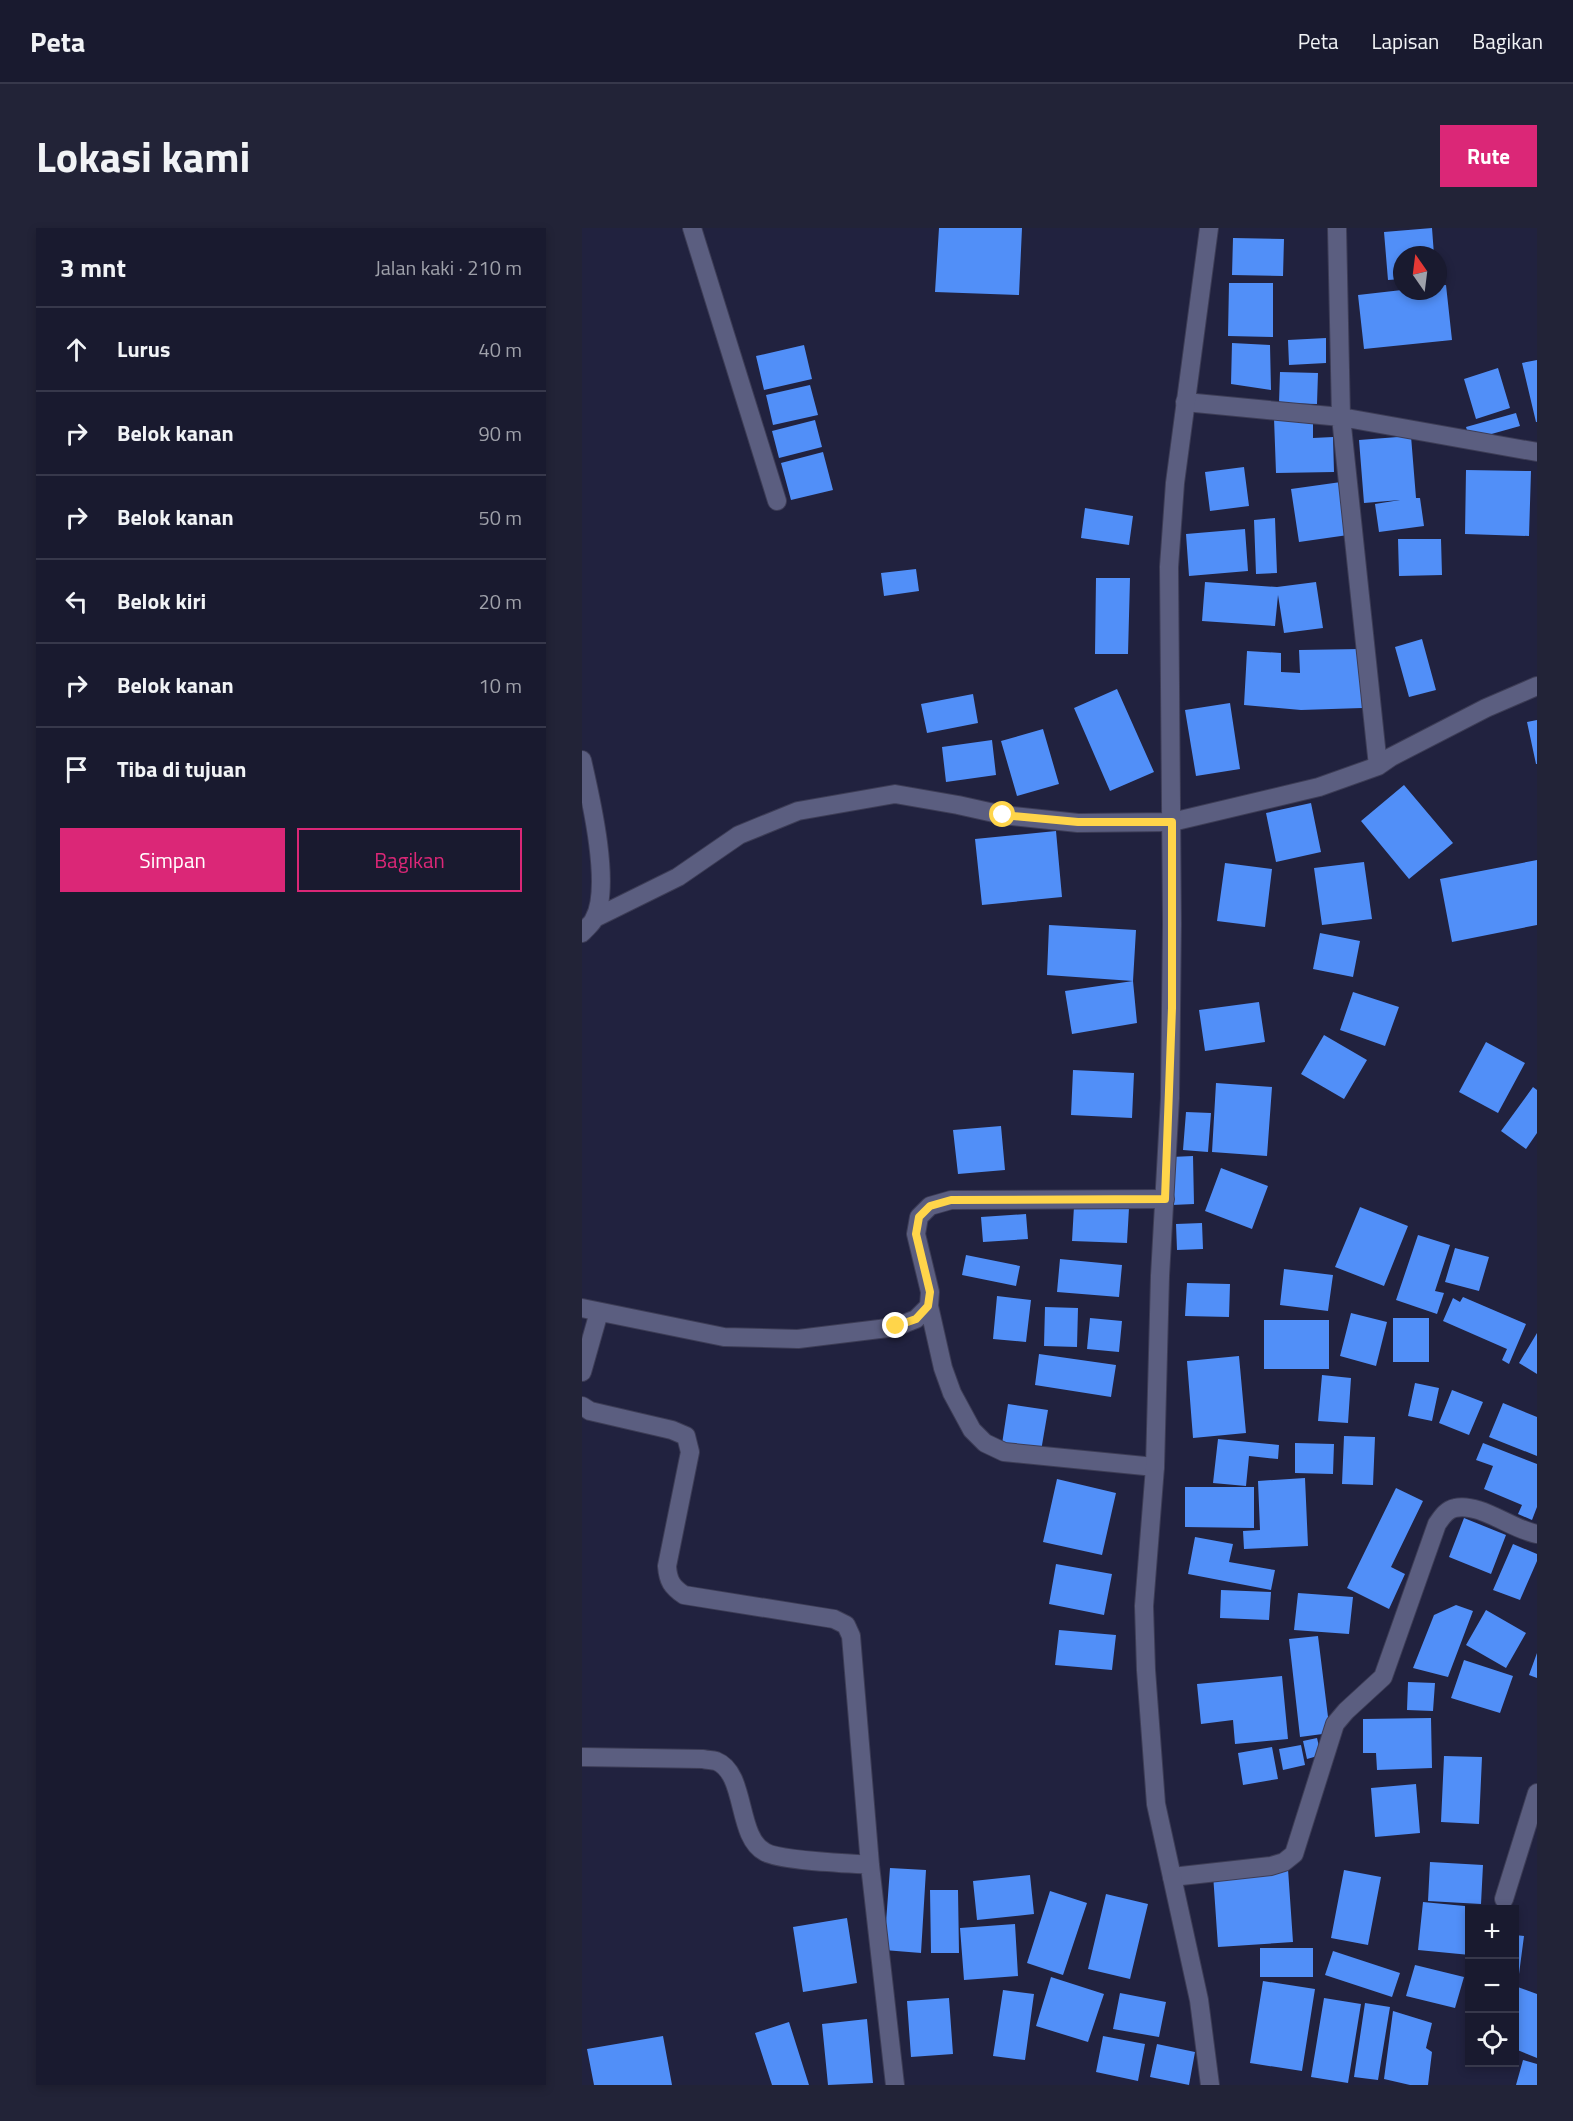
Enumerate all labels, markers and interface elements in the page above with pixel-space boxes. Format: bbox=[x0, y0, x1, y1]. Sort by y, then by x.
text: Peta bbox=[30, 20, 85, 63]
text: Peta bbox=[1298, 25, 1339, 57]
text: Lapisan bbox=[1372, 25, 1439, 57]
text: Bagikan bbox=[1472, 25, 1543, 57]
text: Lokasi kami bbox=[36, 124, 250, 188]
button: Rute bbox=[1440, 125, 1537, 187]
north arrow bbox=[1393, 246, 1447, 300]
text: 3 mnt bbox=[60, 248, 126, 287]
text: Jalan kaki · 210 m bbox=[375, 252, 522, 283]
text: Lurus bbox=[117, 332, 170, 366]
icon: ahead bbox=[60, 333, 93, 366]
text: 40 m bbox=[478, 334, 522, 365]
text: Belok kanan bbox=[117, 416, 234, 450]
icon: right bbox=[60, 417, 93, 450]
text: 90 m bbox=[478, 418, 522, 449]
text: Belok kanan bbox=[117, 500, 234, 534]
icon: right bbox=[60, 501, 93, 534]
text: 50 m bbox=[478, 502, 522, 533]
text: Belok kiri bbox=[117, 584, 206, 618]
icon: left bbox=[60, 585, 93, 618]
text: 20 m bbox=[478, 586, 522, 617]
text: Belok kanan bbox=[117, 668, 234, 702]
icon: right bbox=[60, 669, 93, 702]
text: 10 m bbox=[478, 670, 522, 701]
text: Tiba di tujuan bbox=[117, 752, 246, 786]
icon: arrive bbox=[60, 753, 93, 786]
route start bbox=[989, 801, 1015, 827]
button: Simpan bbox=[60, 828, 285, 892]
button: Bagikan bbox=[297, 828, 522, 892]
route end bbox=[882, 1312, 908, 1338]
map controls bbox=[1465, 1905, 1519, 2067]
button: + bbox=[1465, 1905, 1519, 1959]
button: − bbox=[1465, 1959, 1519, 2013]
button: locate bbox=[1465, 2013, 1519, 2067]

